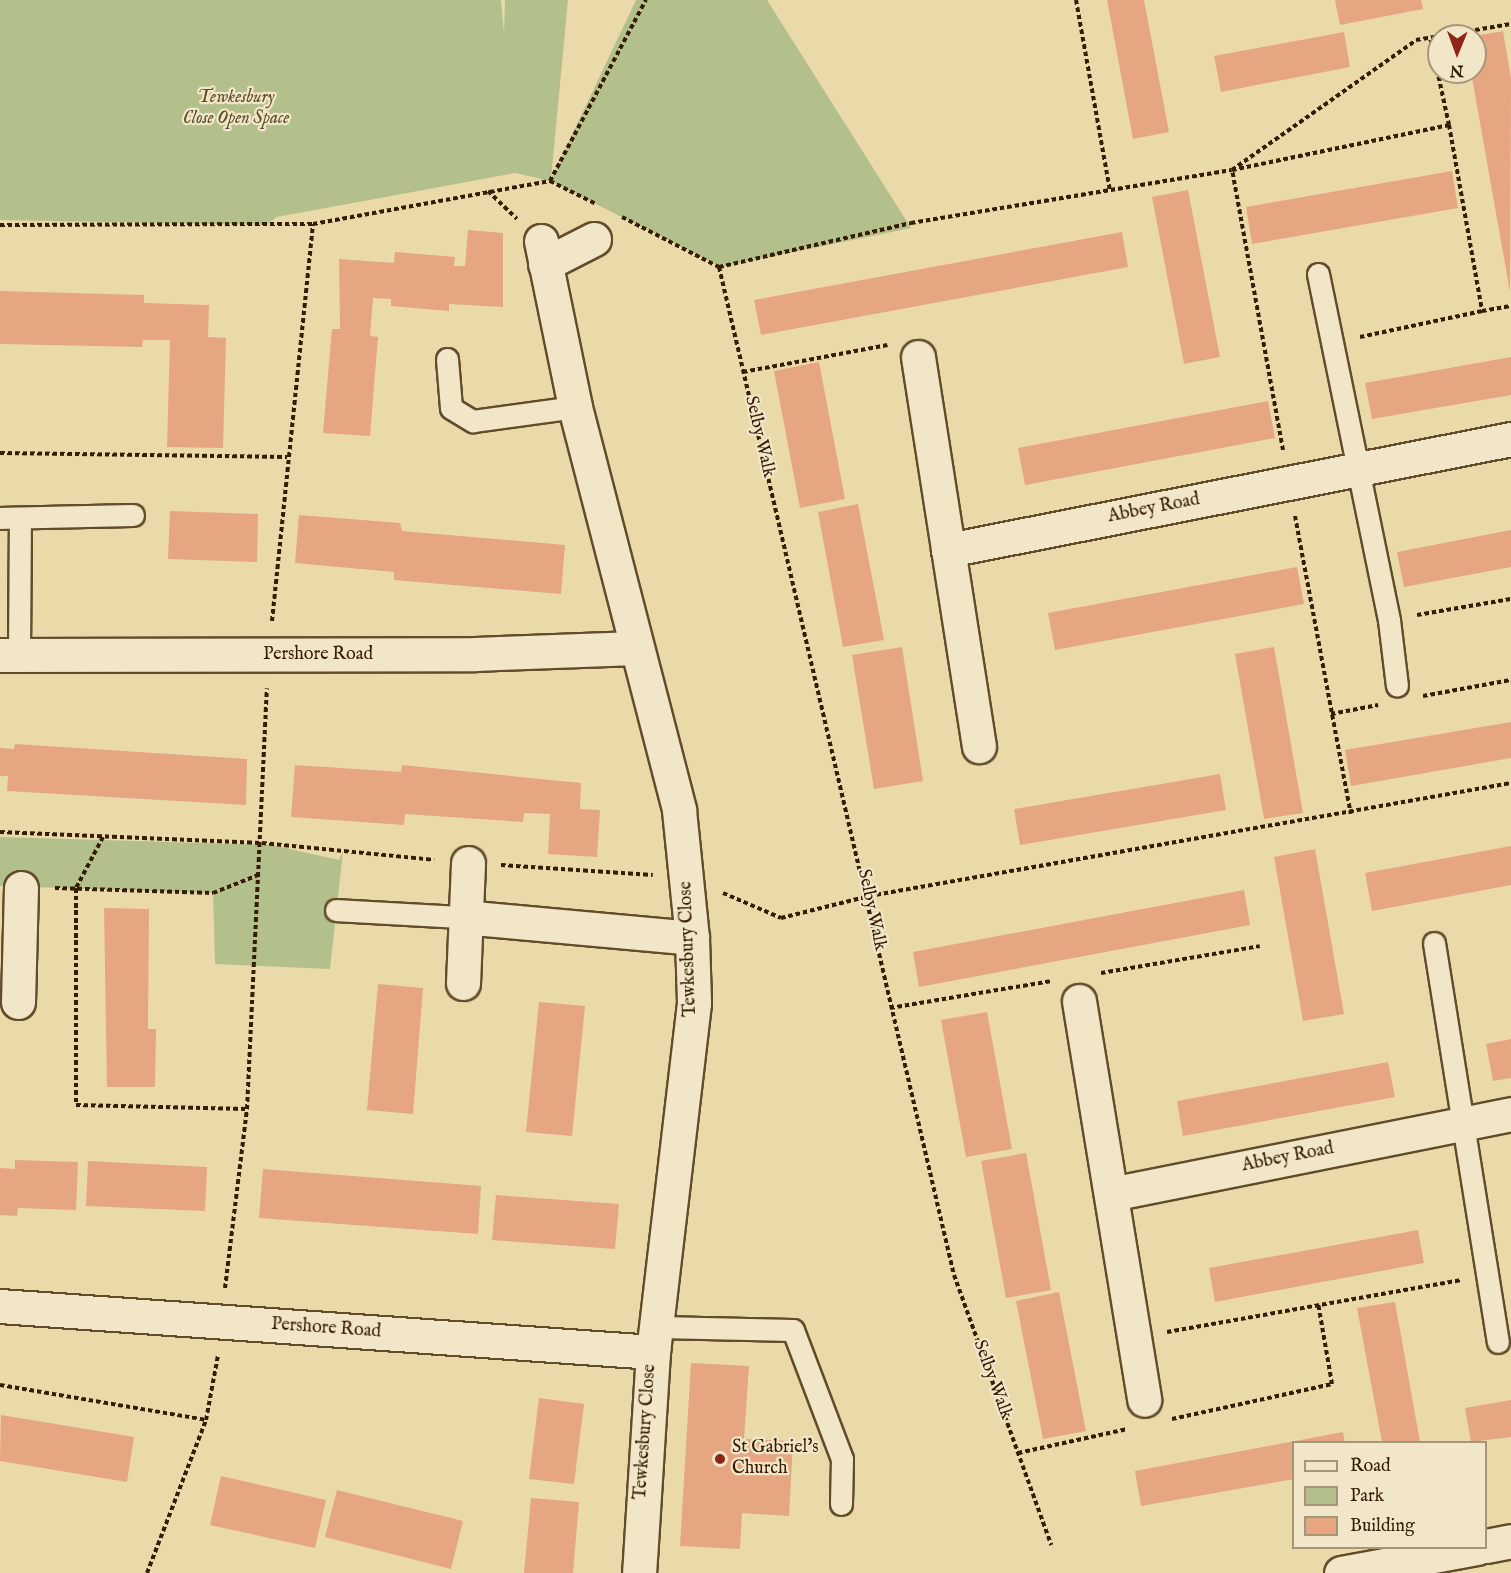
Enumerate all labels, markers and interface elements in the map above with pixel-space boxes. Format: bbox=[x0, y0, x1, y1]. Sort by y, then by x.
north arrow bbox=[1427, 24, 1487, 84]
text: N bbox=[1450, 60, 1464, 80]
park label: Tewkesbury Close Open Space bbox=[183, 88, 289, 130]
street label: Selby Walk bbox=[739, 394, 779, 480]
street label: Abbey Road bbox=[1106, 490, 1202, 528]
street label: Pershore Road bbox=[263, 644, 373, 666]
street label: Selby Walk bbox=[852, 867, 890, 953]
street label: Tewkesbury Close bbox=[676, 881, 702, 1017]
street label: Abbey Road bbox=[1240, 1139, 1336, 1177]
street label: Pershore Road bbox=[270, 1314, 382, 1344]
street label: Selby Walk bbox=[968, 1337, 1016, 1423]
street label: Tewkesbury Close bbox=[630, 1363, 662, 1501]
place label: St Gabriel's Church bbox=[732, 1438, 819, 1480]
legend bbox=[1292, 1441, 1487, 1549]
marker: St Gabriel's Church bbox=[713, 1452, 727, 1466]
text: Road bbox=[1350, 1455, 1391, 1478]
text: Park bbox=[1350, 1485, 1384, 1508]
text: Building bbox=[1350, 1515, 1415, 1538]

